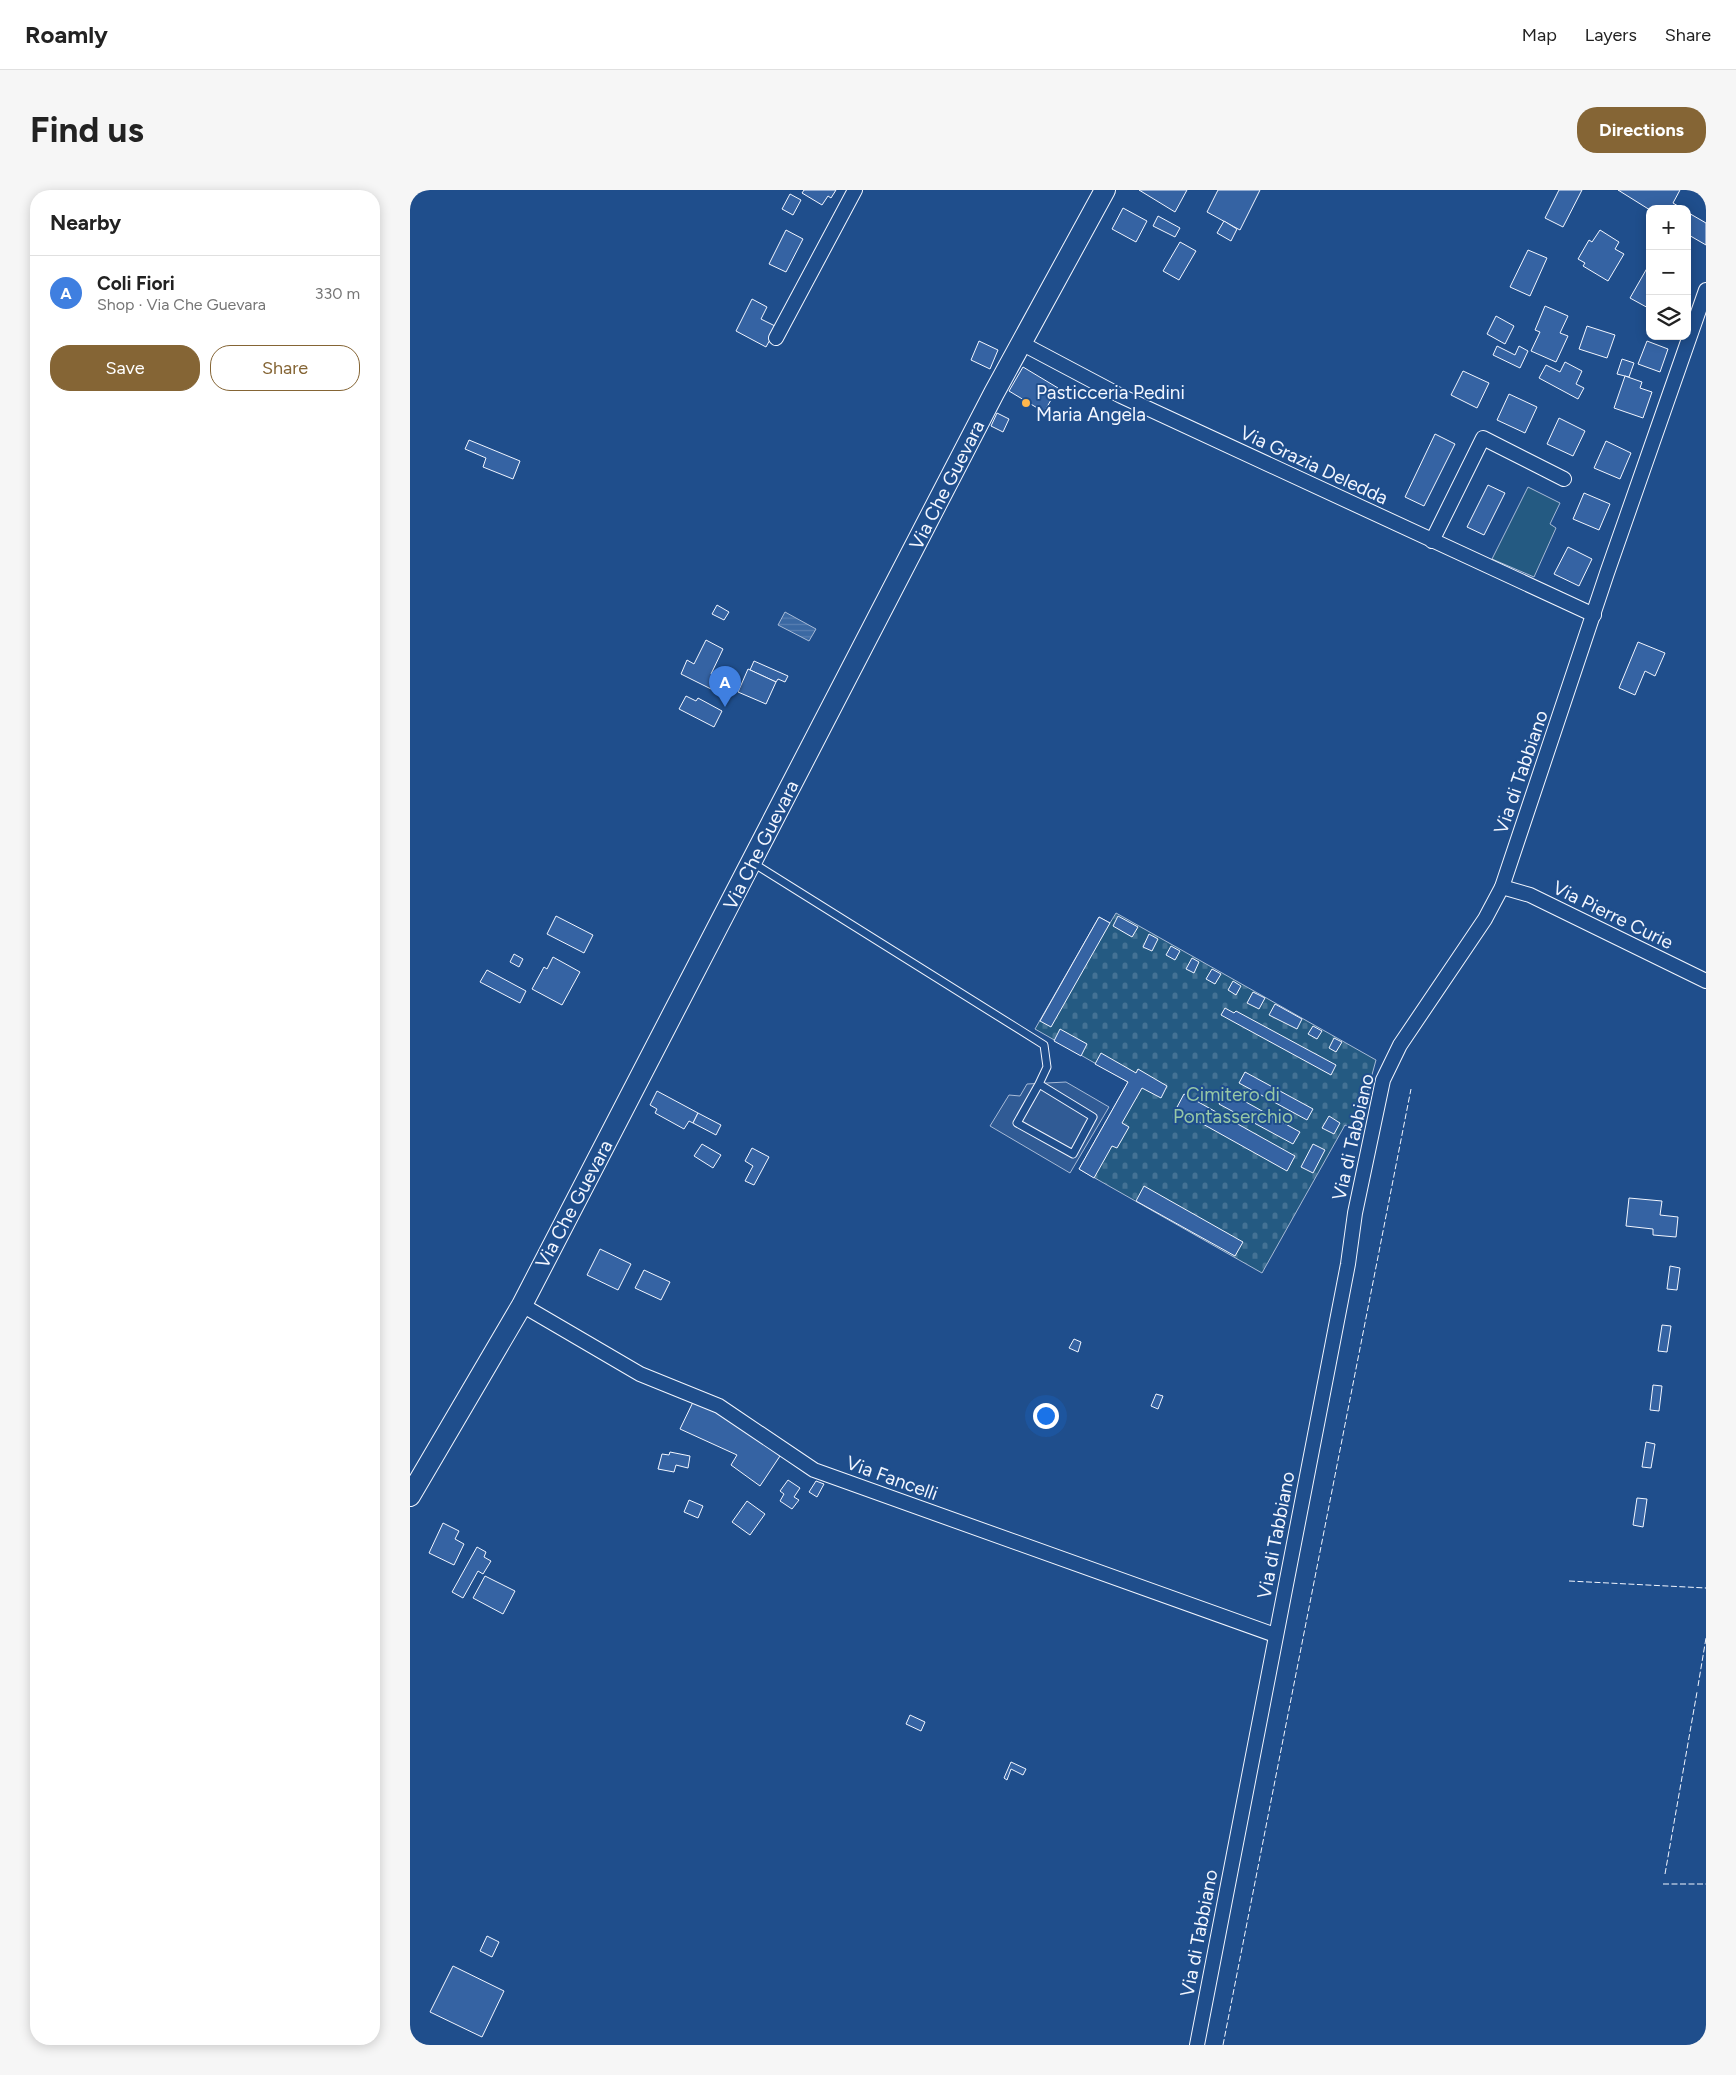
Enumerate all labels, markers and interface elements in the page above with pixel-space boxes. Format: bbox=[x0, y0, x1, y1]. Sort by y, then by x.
text: Roamly bbox=[25, 20, 108, 49]
text: Map bbox=[1522, 24, 1557, 46]
text: Layers bbox=[1585, 24, 1637, 46]
text: Share bbox=[1665, 24, 1711, 46]
button: Directions bbox=[1577, 107, 1706, 153]
text: Find us bbox=[30, 109, 144, 151]
map controls bbox=[1646, 205, 1691, 340]
button: + bbox=[1646, 205, 1691, 250]
text: Nearby bbox=[50, 210, 121, 235]
button: − bbox=[1646, 250, 1691, 295]
text: Coli Fiori bbox=[97, 272, 175, 295]
text: A bbox=[60, 284, 72, 303]
text: 330 m bbox=[315, 284, 360, 303]
text: Shop · Via Che Guevara bbox=[97, 295, 266, 314]
button: layers bbox=[1646, 295, 1691, 340]
button: Save bbox=[50, 345, 200, 391]
button: Share bbox=[210, 345, 360, 391]
place label: Pasticceria Pedini Maria Angela bbox=[1036, 381, 1185, 426]
marker: Pasticceria Pedini Maria Angela bbox=[1020, 397, 1032, 409]
street label: Via Che Guevara bbox=[905, 417, 989, 553]
street label: Via Grazia Deledda bbox=[1236, 421, 1392, 509]
pin: A bbox=[709, 666, 741, 707]
street label: Via di Tabbiano bbox=[1489, 707, 1553, 837]
street label: Via Che Guevara bbox=[719, 777, 803, 913]
street label: Via Pierre Curie bbox=[1549, 876, 1677, 954]
street label: Via di Tabbiano bbox=[1327, 1071, 1379, 1203]
park label: Cimitero di Pontasserchio bbox=[1173, 1083, 1293, 1128]
street label: Via Che Guevara bbox=[531, 1136, 617, 1272]
your location bbox=[1033, 1403, 1059, 1429]
street label: Via Fancelli bbox=[843, 1451, 941, 1505]
street label: Via di Tabbiano bbox=[1252, 1469, 1300, 1601]
street label: Via di Tabbiano bbox=[1175, 1867, 1223, 1999]

